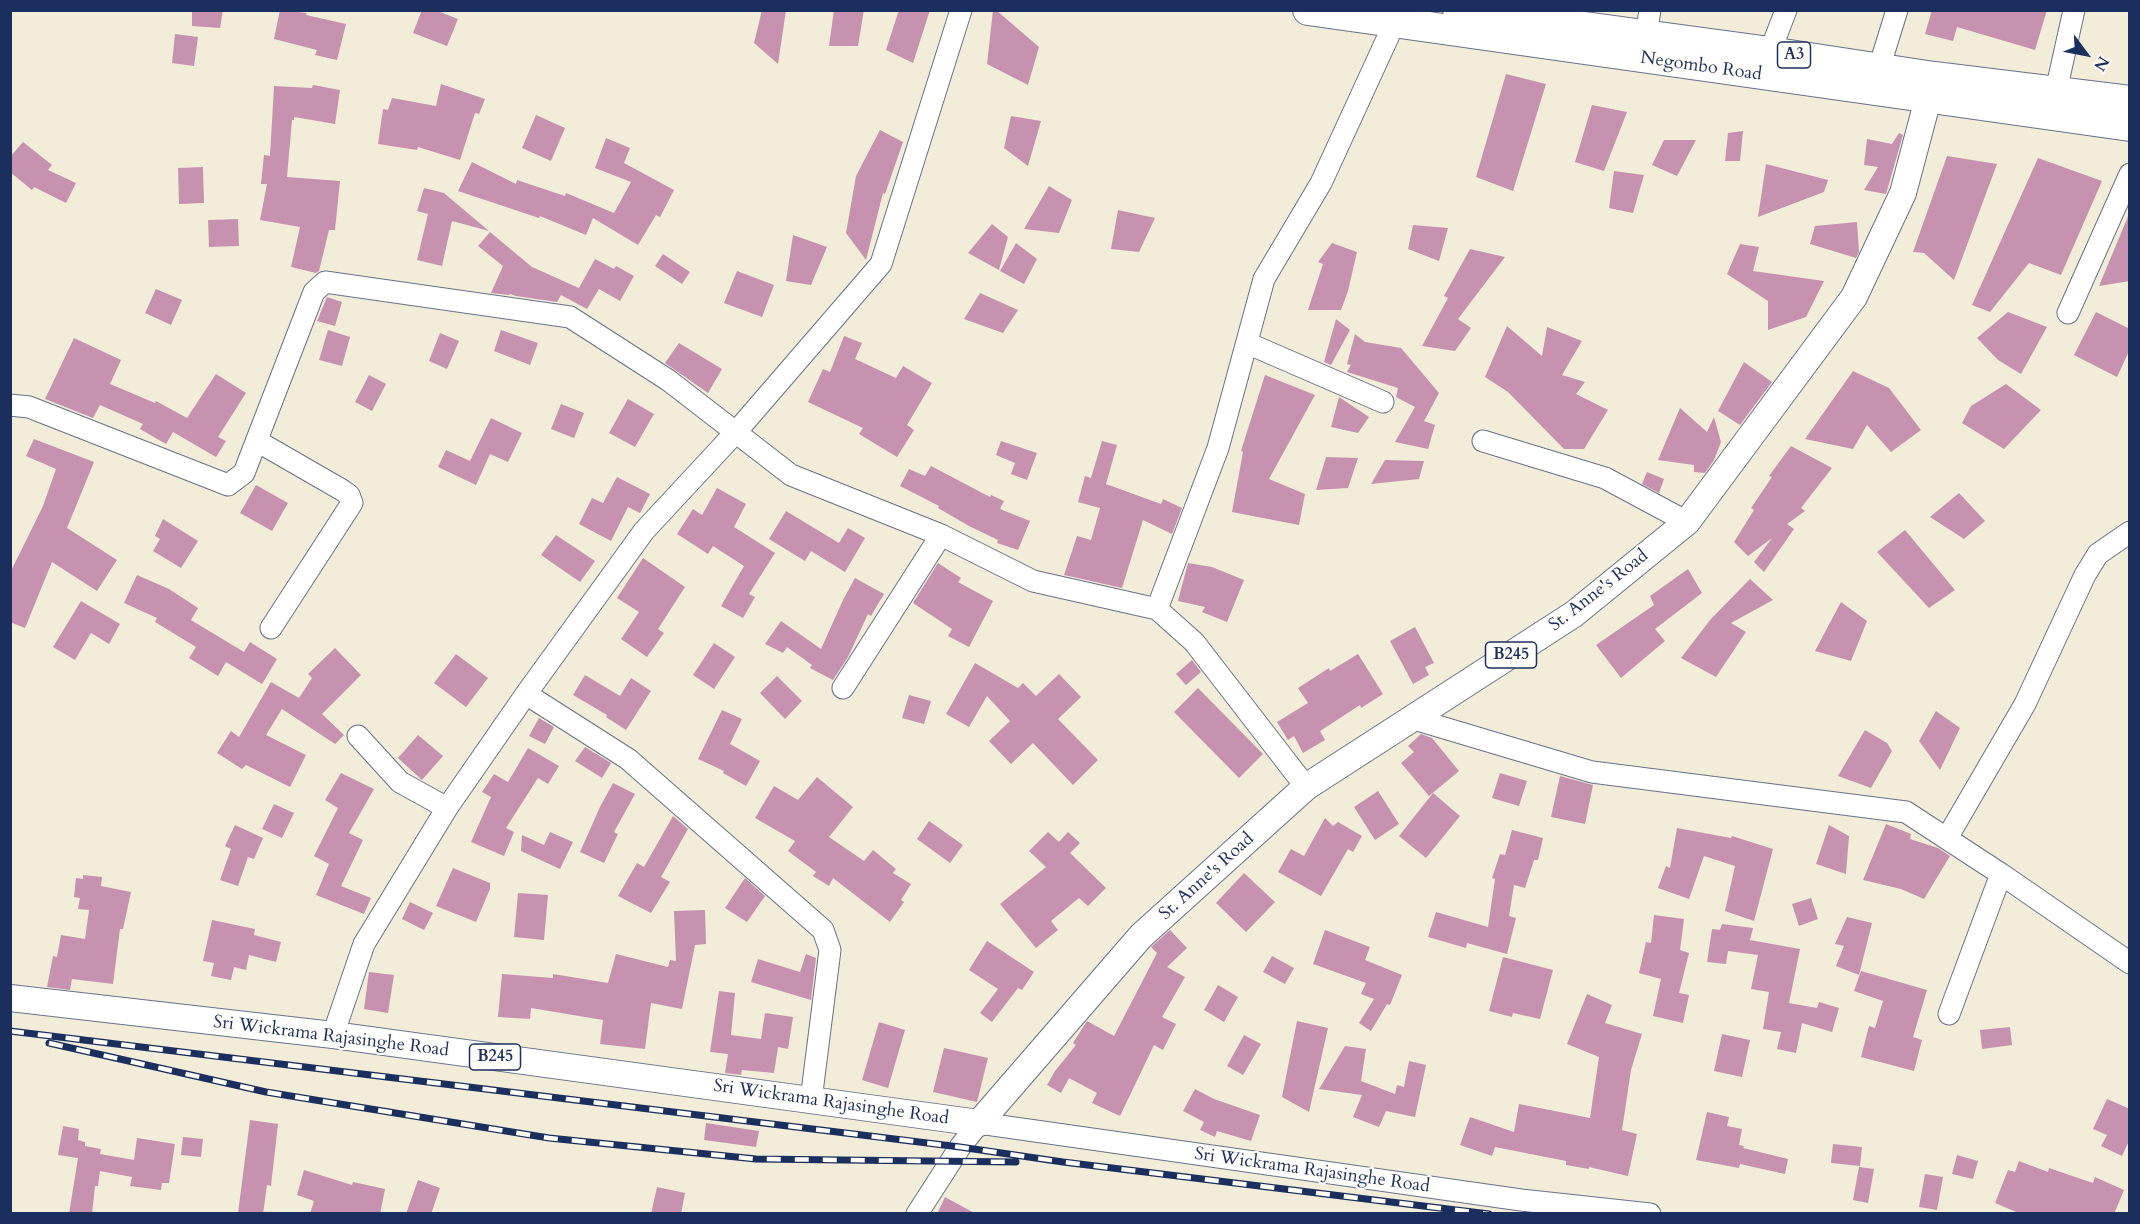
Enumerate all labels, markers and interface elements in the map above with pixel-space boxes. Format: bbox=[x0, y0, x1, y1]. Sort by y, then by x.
north arrow bbox=[2056, 24, 2116, 84]
road number: A3 bbox=[1778, 42, 1810, 68]
street label: Negombo Road bbox=[1639, 48, 1763, 86]
text: N bbox=[2088, 52, 2114, 75]
street label: St. Anne's Road bbox=[1545, 546, 1653, 636]
road number: B245 bbox=[1486, 642, 1537, 668]
street label: St. Anne's Road bbox=[1155, 829, 1259, 925]
street label: Sri Wickrama Rajasinghe Road bbox=[212, 1012, 450, 1062]
road number: B245 bbox=[470, 1044, 520, 1070]
street label: Sri Wickrama Rajasinghe Road bbox=[712, 1076, 950, 1130]
street label: Sri Wickrama Rajasinghe Road bbox=[1193, 1144, 1431, 1198]

